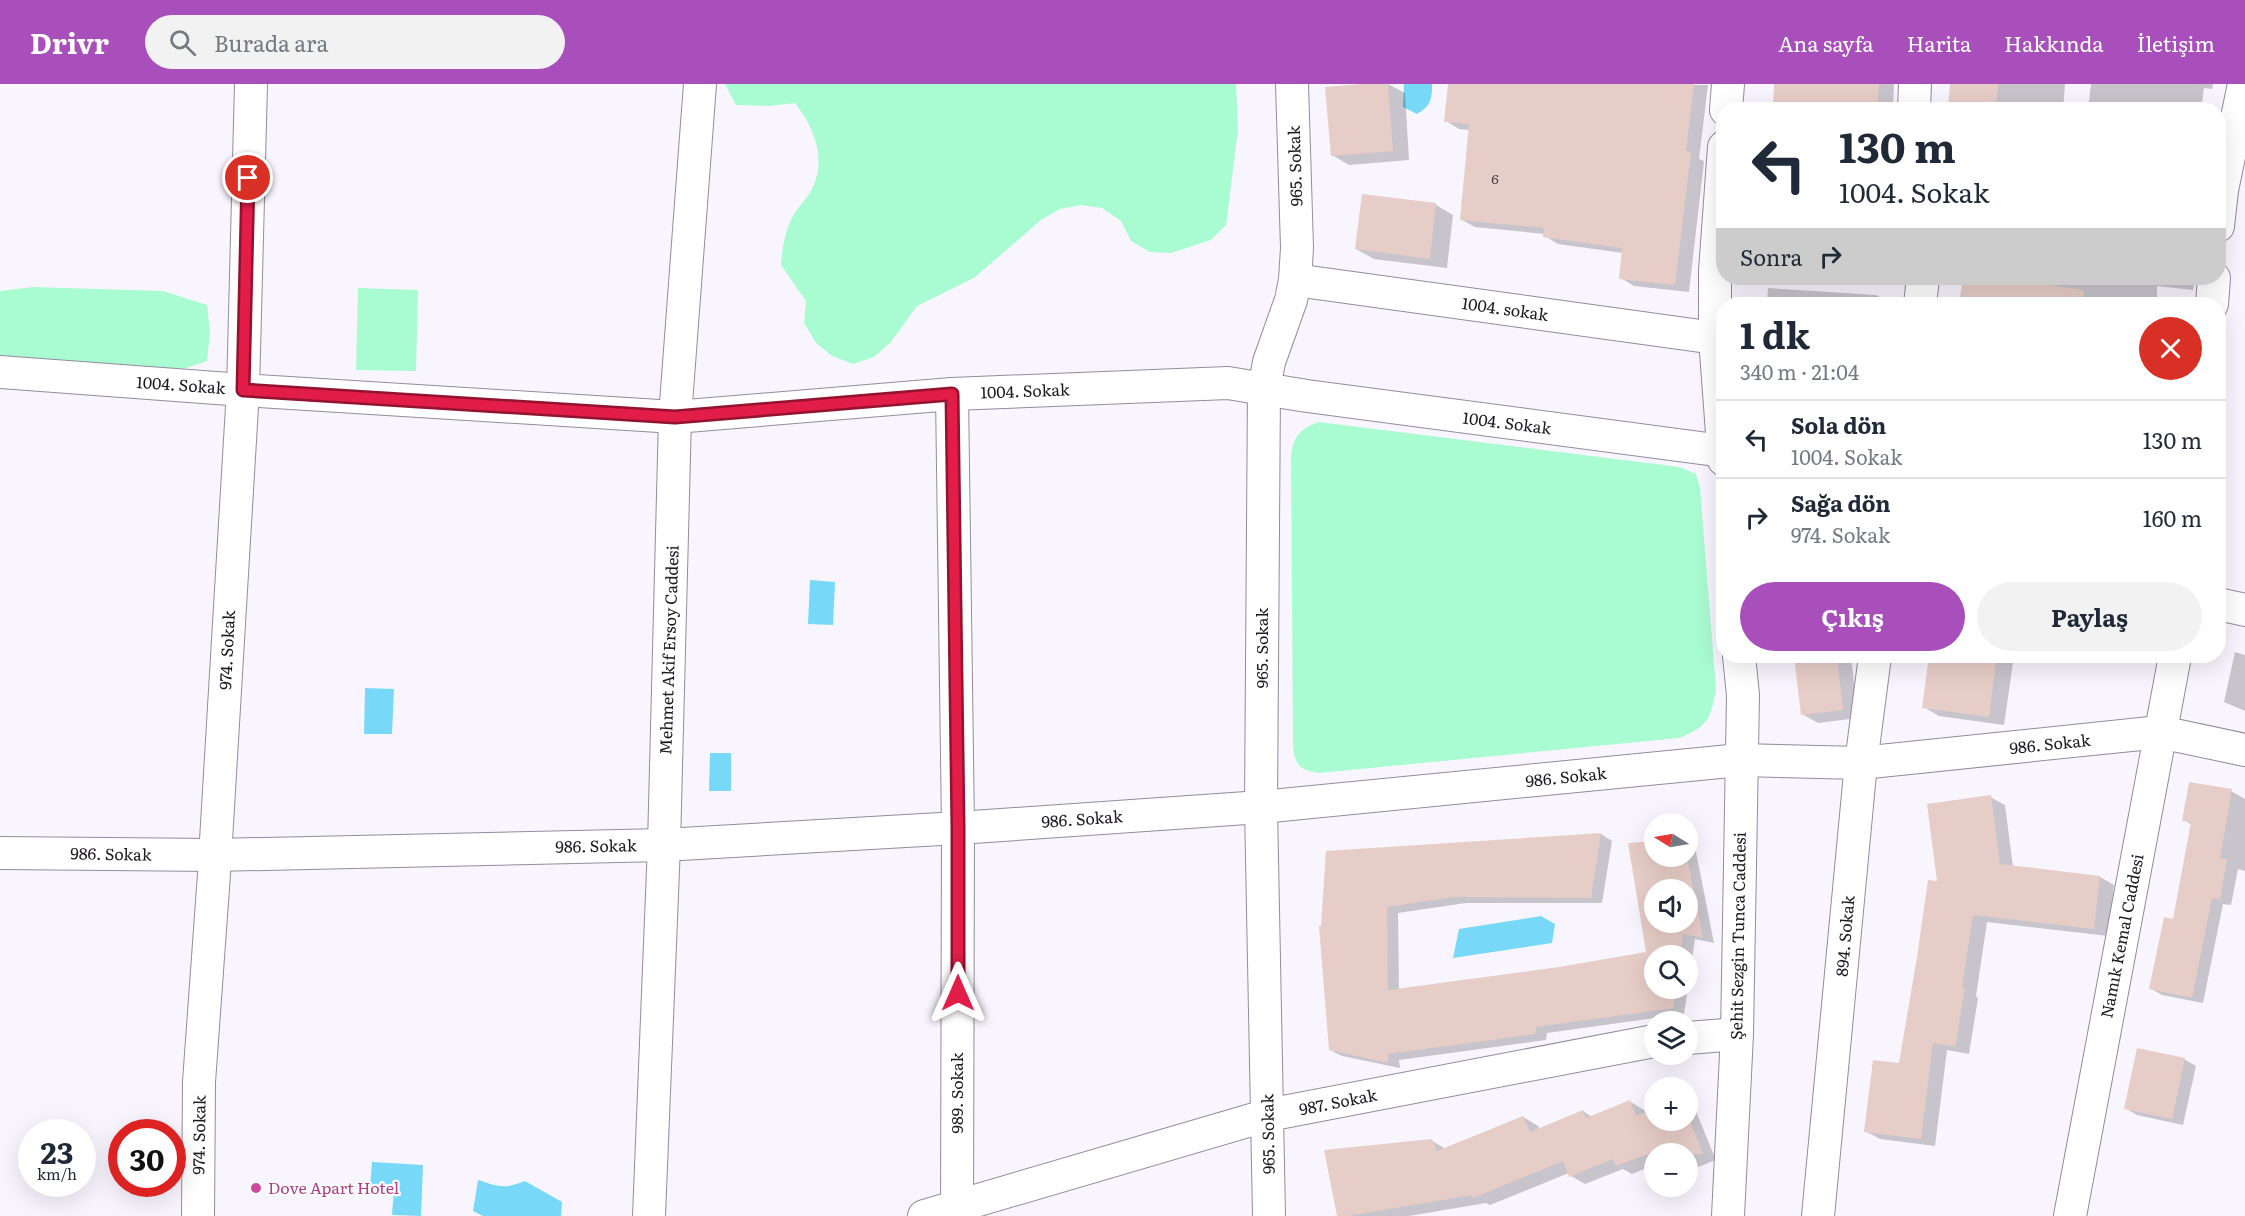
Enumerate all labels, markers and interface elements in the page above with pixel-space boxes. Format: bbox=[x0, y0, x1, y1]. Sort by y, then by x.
search box bbox=[145, 15, 565, 69]
text: Drivr bbox=[30, 21, 109, 63]
icon: search bbox=[166, 26, 199, 59]
text: Burada ara bbox=[214, 26, 328, 59]
text: Ana sayfa bbox=[1778, 27, 1874, 58]
text: Harita bbox=[1907, 27, 1971, 58]
text: Hakkında bbox=[2004, 27, 2104, 58]
text: İletişim bbox=[2137, 27, 2215, 58]
text: 130 m bbox=[1839, 114, 1956, 176]
street label: 965. Sokak bbox=[1281, 125, 1307, 207]
icon: left bbox=[1740, 126, 1818, 204]
pin bbox=[222, 152, 273, 203]
icon: arrive bbox=[231, 161, 264, 194]
house number: 6 bbox=[1491, 168, 1499, 188]
text: 1004. Sokak bbox=[1839, 171, 1989, 211]
text: Sonra bbox=[1740, 240, 1802, 273]
icon: right bbox=[1814, 240, 1847, 273]
street label: 1004. sokak bbox=[1460, 290, 1550, 326]
text: 1 dk bbox=[1740, 307, 1810, 360]
button: close bbox=[2139, 317, 2202, 380]
text: 340 m · 21:04 bbox=[1740, 356, 1859, 386]
street label: 1004. Sokak bbox=[136, 369, 227, 399]
street label: 1004. Sokak bbox=[980, 376, 1070, 404]
street label: 1004. Sokak bbox=[1461, 405, 1553, 439]
text: Sola dön bbox=[1791, 408, 1886, 441]
icon: left bbox=[1740, 423, 1773, 456]
text: 130 m bbox=[2143, 423, 2202, 456]
text: 1004. Sokak bbox=[1791, 441, 1902, 471]
text: Sağa dön bbox=[1791, 486, 1891, 519]
icon: right bbox=[1740, 501, 1773, 534]
text: 160 m bbox=[2143, 501, 2202, 534]
text: 974. Sokak bbox=[1791, 519, 1890, 549]
street label: Mehmet Akif Ersoy Caddesi bbox=[652, 545, 684, 755]
button: Çıkış bbox=[1740, 582, 1965, 651]
button: Paylaş bbox=[1977, 582, 2202, 651]
street label: 965. Sokak bbox=[1249, 608, 1273, 688]
street label: 974. Sokak bbox=[212, 609, 240, 690]
street label: 986. Sokak bbox=[2008, 727, 2092, 759]
street label: 986. Sokak bbox=[1524, 760, 1608, 792]
street label: 986. Sokak bbox=[1041, 803, 1123, 833]
north arrow bbox=[1644, 813, 1698, 867]
map controls bbox=[1644, 813, 1698, 1197]
street label: 986. Sokak bbox=[555, 832, 637, 858]
street label: Şehit Sezgin Tunca Caddesi bbox=[1723, 832, 1751, 1040]
street label: 986. Sokak bbox=[70, 840, 152, 866]
street label: Namık Kemal Caddesi bbox=[2093, 852, 2149, 1020]
button: sound bbox=[1644, 879, 1698, 933]
street label: 894. Sokak bbox=[1829, 894, 1860, 977]
button: search bbox=[1644, 945, 1698, 999]
position arrow bbox=[926, 961, 990, 1025]
button: layers bbox=[1644, 1011, 1698, 1065]
street label: 989. Sokak bbox=[944, 1052, 968, 1133]
button: + bbox=[1644, 1077, 1698, 1131]
street label: 987. Sokak bbox=[1297, 1082, 1379, 1120]
street label: 965. Sokak bbox=[1254, 1093, 1280, 1174]
street label: 974. Sokak bbox=[185, 1095, 211, 1175]
speed limit sign: 30 bbox=[108, 1119, 186, 1197]
text: 23 bbox=[41, 1129, 73, 1173]
button: − bbox=[1644, 1143, 1698, 1197]
text: km/h bbox=[37, 1162, 77, 1185]
place label: Dove Apart Hotel bbox=[268, 1175, 399, 1199]
marker: Dove Apart Hotel bbox=[249, 1181, 263, 1195]

